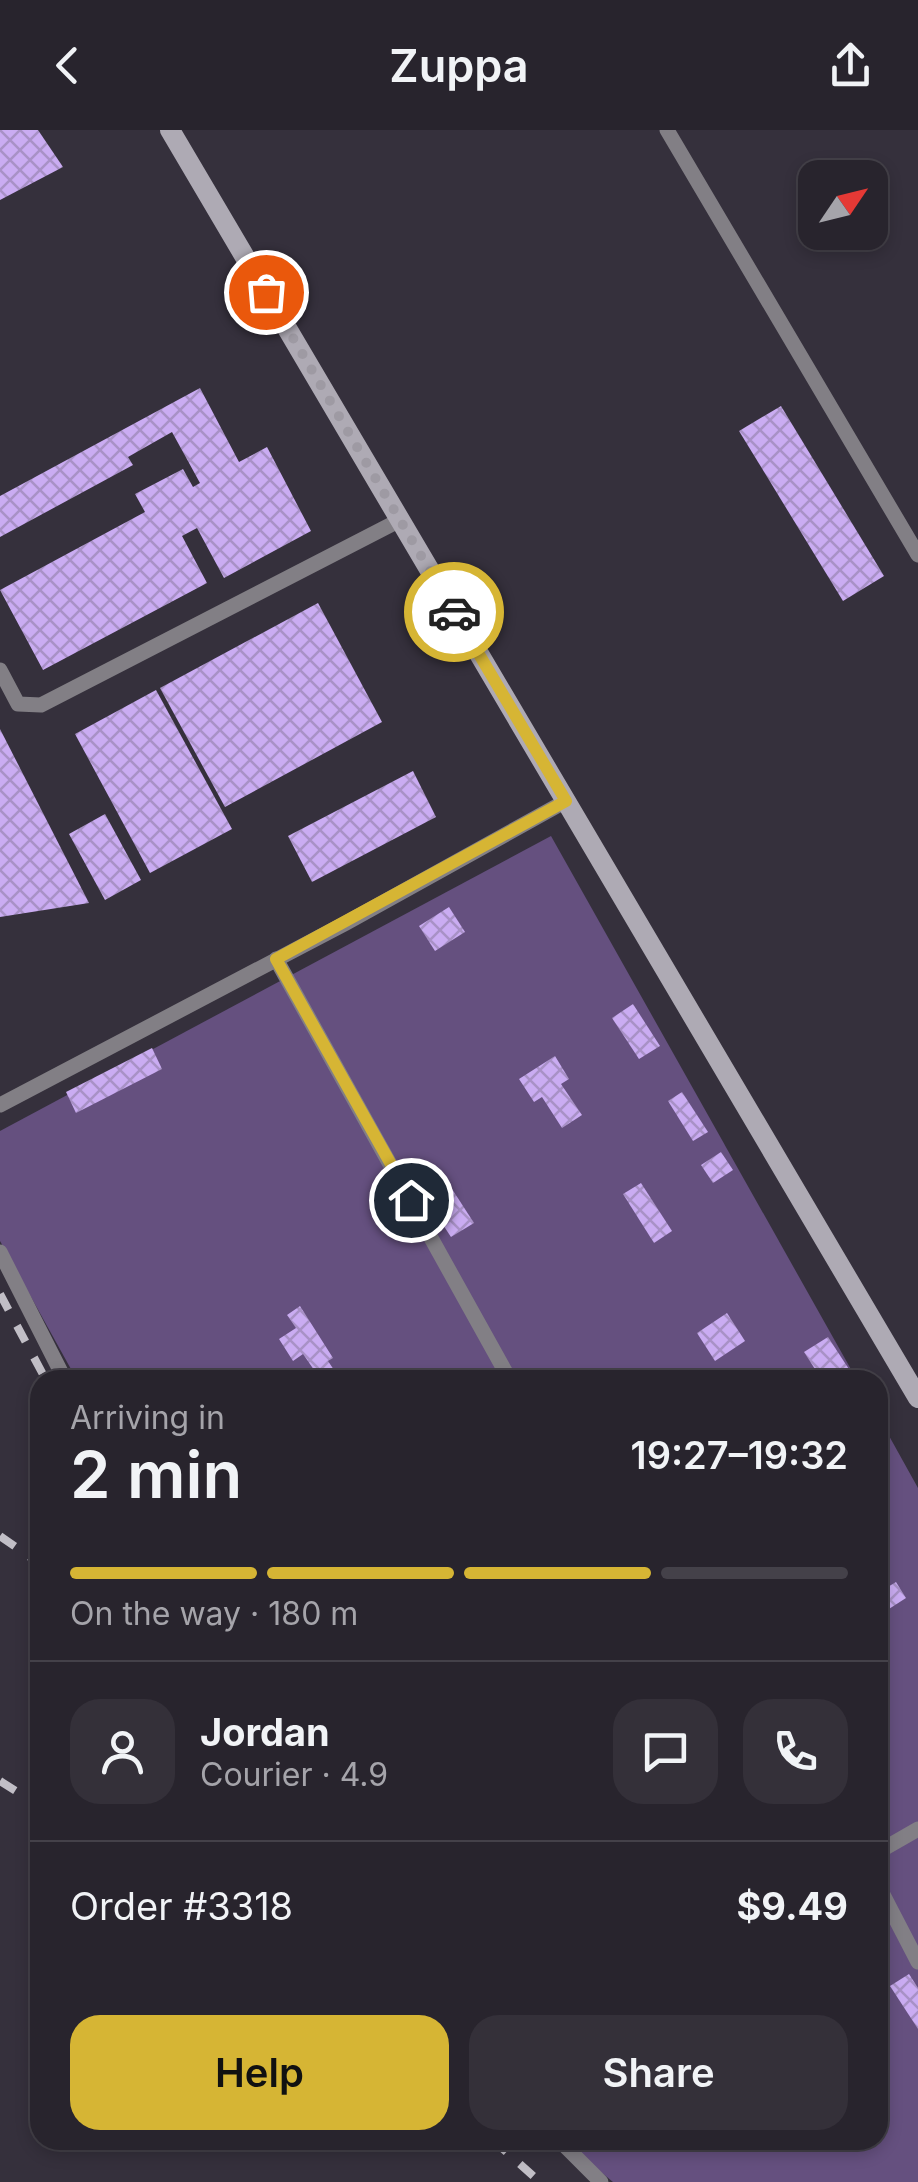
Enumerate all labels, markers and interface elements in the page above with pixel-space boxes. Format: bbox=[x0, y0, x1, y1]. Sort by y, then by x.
icon: back bbox=[40, 38, 95, 93]
text: Zuppa bbox=[389, 38, 529, 93]
icon: share bbox=[823, 38, 878, 93]
north arrow bbox=[798, 160, 888, 250]
map controls bbox=[798, 160, 888, 250]
pin bbox=[224, 250, 309, 335]
icon: bag bbox=[239, 265, 294, 320]
courier bbox=[404, 562, 504, 662]
icon: car bbox=[427, 585, 482, 640]
pin bbox=[369, 1158, 454, 1243]
icon: home bbox=[384, 1173, 439, 1228]
text: Arriving in bbox=[70, 1398, 225, 1437]
text: 19:27–19:32 bbox=[631, 1432, 848, 1478]
text: 2 min bbox=[70, 1435, 242, 1514]
text: On the way · 180 m bbox=[70, 1594, 358, 1633]
button: person bbox=[70, 1699, 175, 1804]
button: chat bbox=[613, 1699, 718, 1804]
button: phone bbox=[743, 1699, 848, 1804]
text: Jordan bbox=[200, 1709, 330, 1755]
text: Courier · 4.9 bbox=[200, 1755, 388, 1794]
text: Order #3318 bbox=[70, 1883, 293, 1929]
text: $9.49 bbox=[736, 1883, 848, 1929]
button: Help bbox=[70, 2015, 449, 2130]
button: Share bbox=[469, 2015, 848, 2130]

